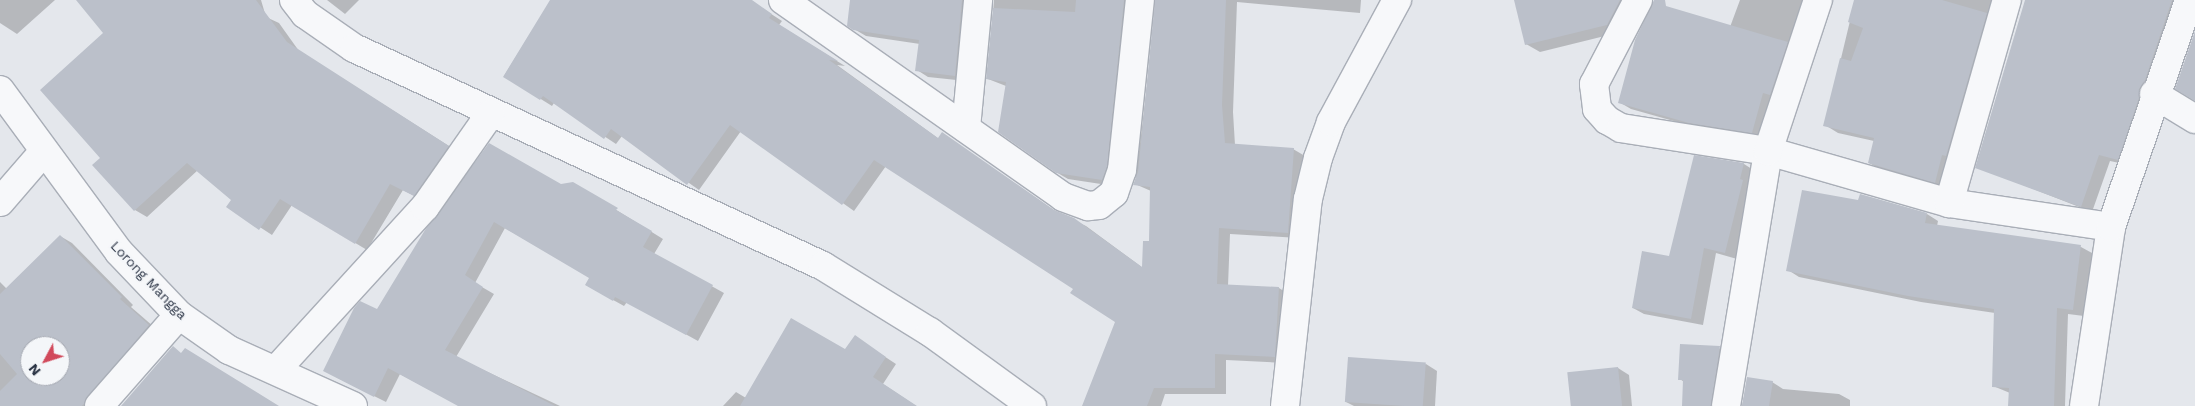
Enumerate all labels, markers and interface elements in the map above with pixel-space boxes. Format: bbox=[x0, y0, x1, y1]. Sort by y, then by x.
street label: Lorong Mangga bbox=[107, 237, 191, 323]
north arrow bbox=[20, 336, 70, 386]
text: N bbox=[25, 361, 44, 379]

